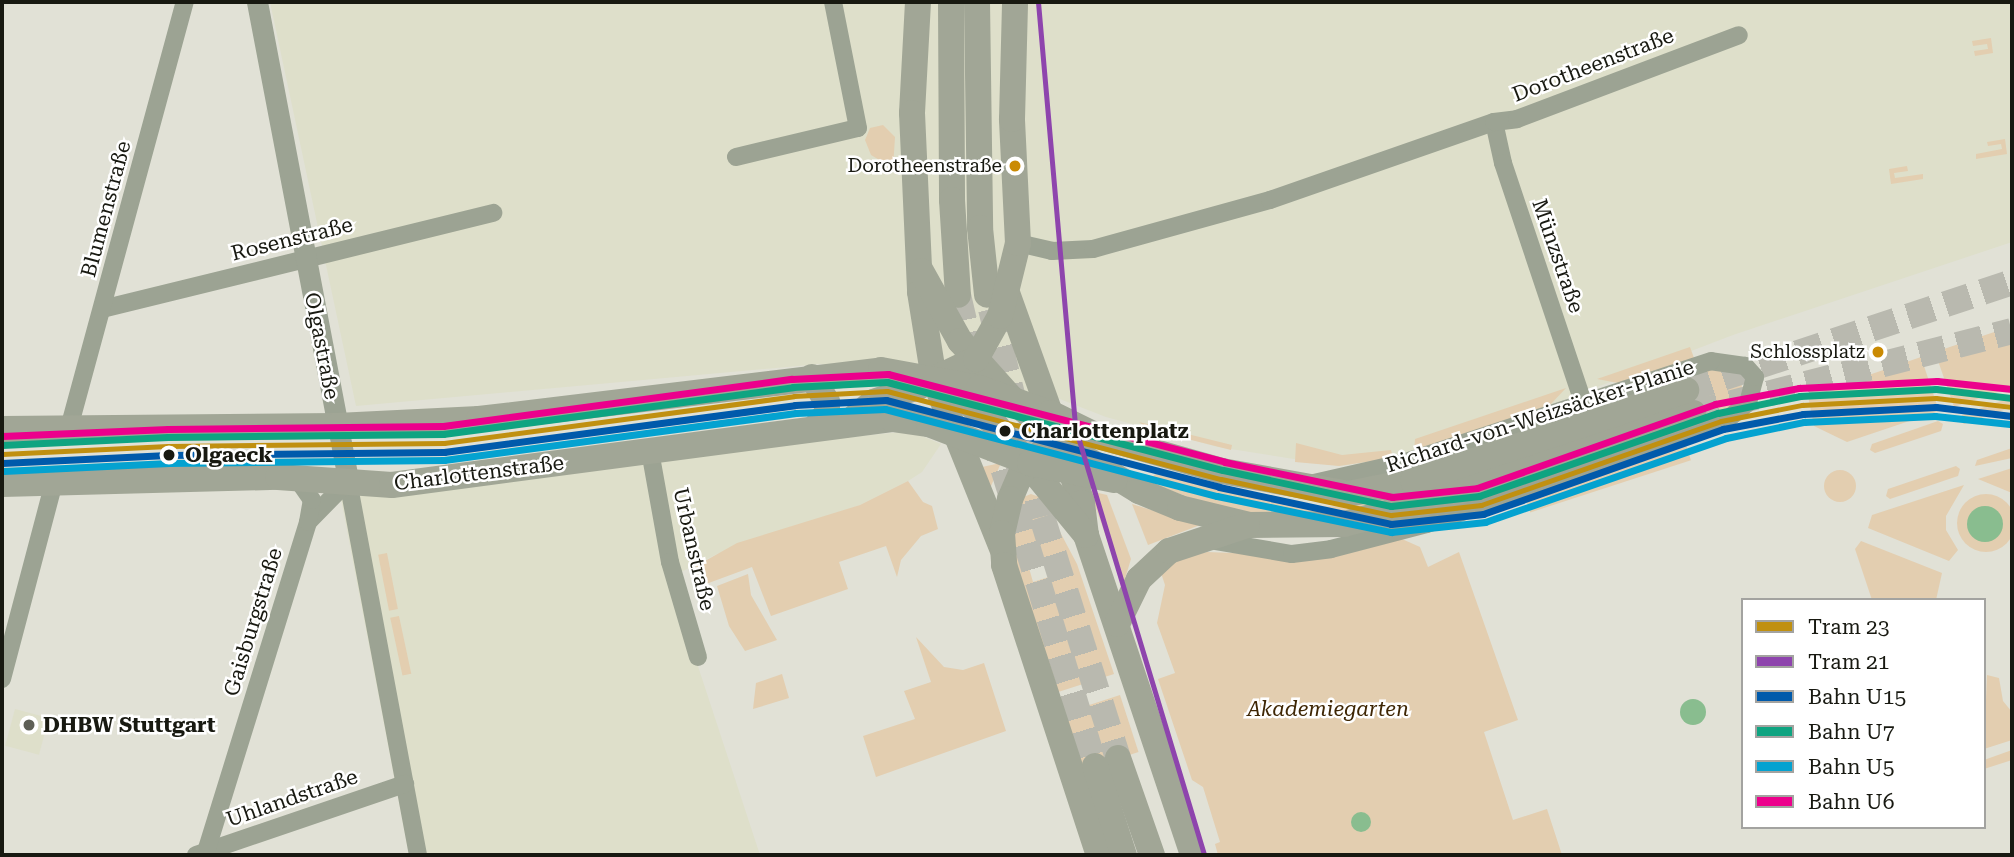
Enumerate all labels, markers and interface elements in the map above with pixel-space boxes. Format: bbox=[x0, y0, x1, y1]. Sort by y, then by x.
street label: Dorotheenstraße bbox=[1509, 23, 1677, 107]
street label: Blumenstraße bbox=[76, 138, 136, 280]
place label: Dorotheenstraße bbox=[847, 155, 1002, 177]
marker: Dorotheenstraße bbox=[1008, 159, 1022, 173]
street label: Münzstraße bbox=[1527, 196, 1589, 316]
street label: Rosenstraße bbox=[229, 212, 355, 266]
street label: Olgastraße bbox=[299, 290, 345, 402]
place label: Schlossplatz bbox=[1750, 341, 1865, 363]
marker: Schlossplatz bbox=[1871, 345, 1885, 359]
street label: Richard-von-Weizsäcker-Planie bbox=[1383, 354, 1697, 478]
place label: Charlottenplatz bbox=[1021, 418, 1189, 444]
marker: Charlottenplatz bbox=[995, 421, 1015, 441]
place label: Olgaeck bbox=[185, 442, 273, 468]
marker: Olgaeck bbox=[159, 445, 179, 465]
street label: Charlottenstraße bbox=[393, 450, 565, 496]
street label: Urbanstraße bbox=[668, 485, 720, 613]
street label: Gaisburgstraße bbox=[218, 545, 288, 699]
legend bbox=[1741, 598, 1986, 829]
text: Tram 23 bbox=[1808, 615, 1890, 639]
text: Tram 21 bbox=[1808, 650, 1890, 674]
text: Bahn U15 bbox=[1808, 685, 1906, 709]
park label: Akademiegarten bbox=[1247, 696, 1409, 722]
place label: DHBW Stuttgart bbox=[43, 712, 215, 738]
marker: DHBW Stuttgart bbox=[21, 717, 37, 733]
text: Bahn U7 bbox=[1808, 720, 1894, 744]
text: Bahn U5 bbox=[1808, 755, 1894, 779]
street label: Uhlandstraße bbox=[223, 764, 361, 832]
text: Bahn U6 bbox=[1808, 790, 1894, 814]

